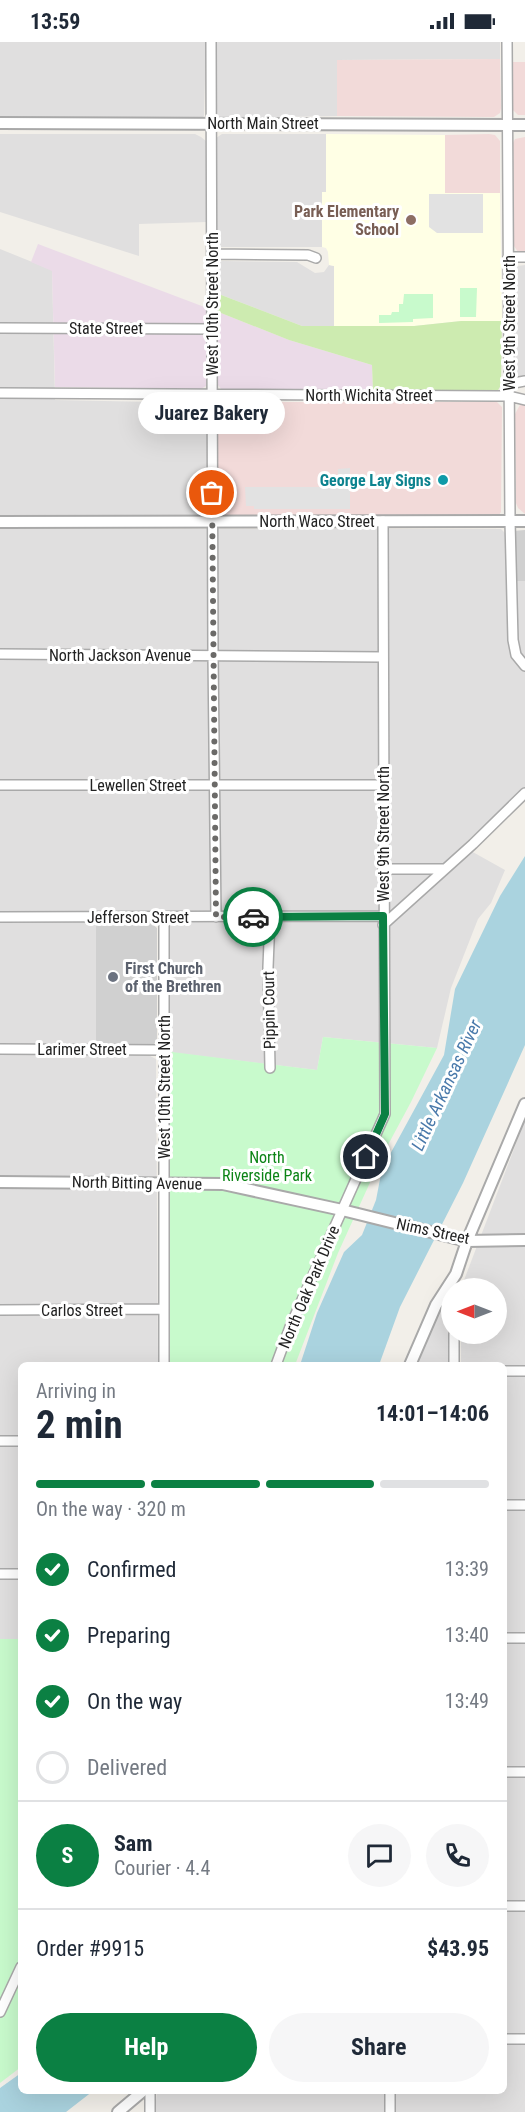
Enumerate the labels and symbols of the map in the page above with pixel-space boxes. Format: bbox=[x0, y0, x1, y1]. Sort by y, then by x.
street label: North Main Street bbox=[207, 114, 319, 133]
place label: Park Elementary School bbox=[294, 202, 399, 239]
marker: Park Elementary School bbox=[404, 213, 418, 227]
street label: West 10th Street North bbox=[203, 232, 222, 376]
street label: West 9th Street North bbox=[500, 255, 519, 391]
street label: State Street bbox=[69, 319, 143, 338]
street label: North Wichita Street bbox=[305, 386, 433, 405]
callout: Juarez Bakery bbox=[138, 391, 286, 433]
pin bbox=[186, 467, 237, 518]
place label: George Lay Signs bbox=[320, 471, 431, 490]
marker: George Lay Signs bbox=[436, 473, 450, 487]
street label: North Waco Street bbox=[259, 512, 375, 531]
street label: North Jackson Avenue bbox=[49, 646, 191, 665]
street label: West 9th Street North bbox=[374, 766, 393, 902]
street label: Lewellen Street bbox=[90, 776, 187, 795]
courier bbox=[223, 887, 283, 947]
street label: Jefferson Street bbox=[87, 908, 189, 927]
place label: First Church of the Brethren bbox=[125, 959, 221, 996]
marker: First Church of the Brethren bbox=[106, 970, 120, 984]
street label: Pippin Court bbox=[259, 970, 279, 1049]
street label: West 10th Street North bbox=[155, 1015, 174, 1159]
water label: Little Arkansas River bbox=[407, 1016, 486, 1154]
street label: Larimer Street bbox=[37, 1040, 127, 1059]
pin bbox=[340, 1131, 391, 1182]
park label: North Riverside Park bbox=[222, 1148, 313, 1185]
street label: North Bitting Avenue bbox=[72, 1172, 202, 1194]
street label: Nims Street bbox=[395, 1214, 471, 1248]
street label: North Oak Park Drive bbox=[275, 1223, 343, 1351]
north arrow bbox=[441, 1278, 507, 1344]
street label: Carlos Street bbox=[41, 1301, 123, 1320]

